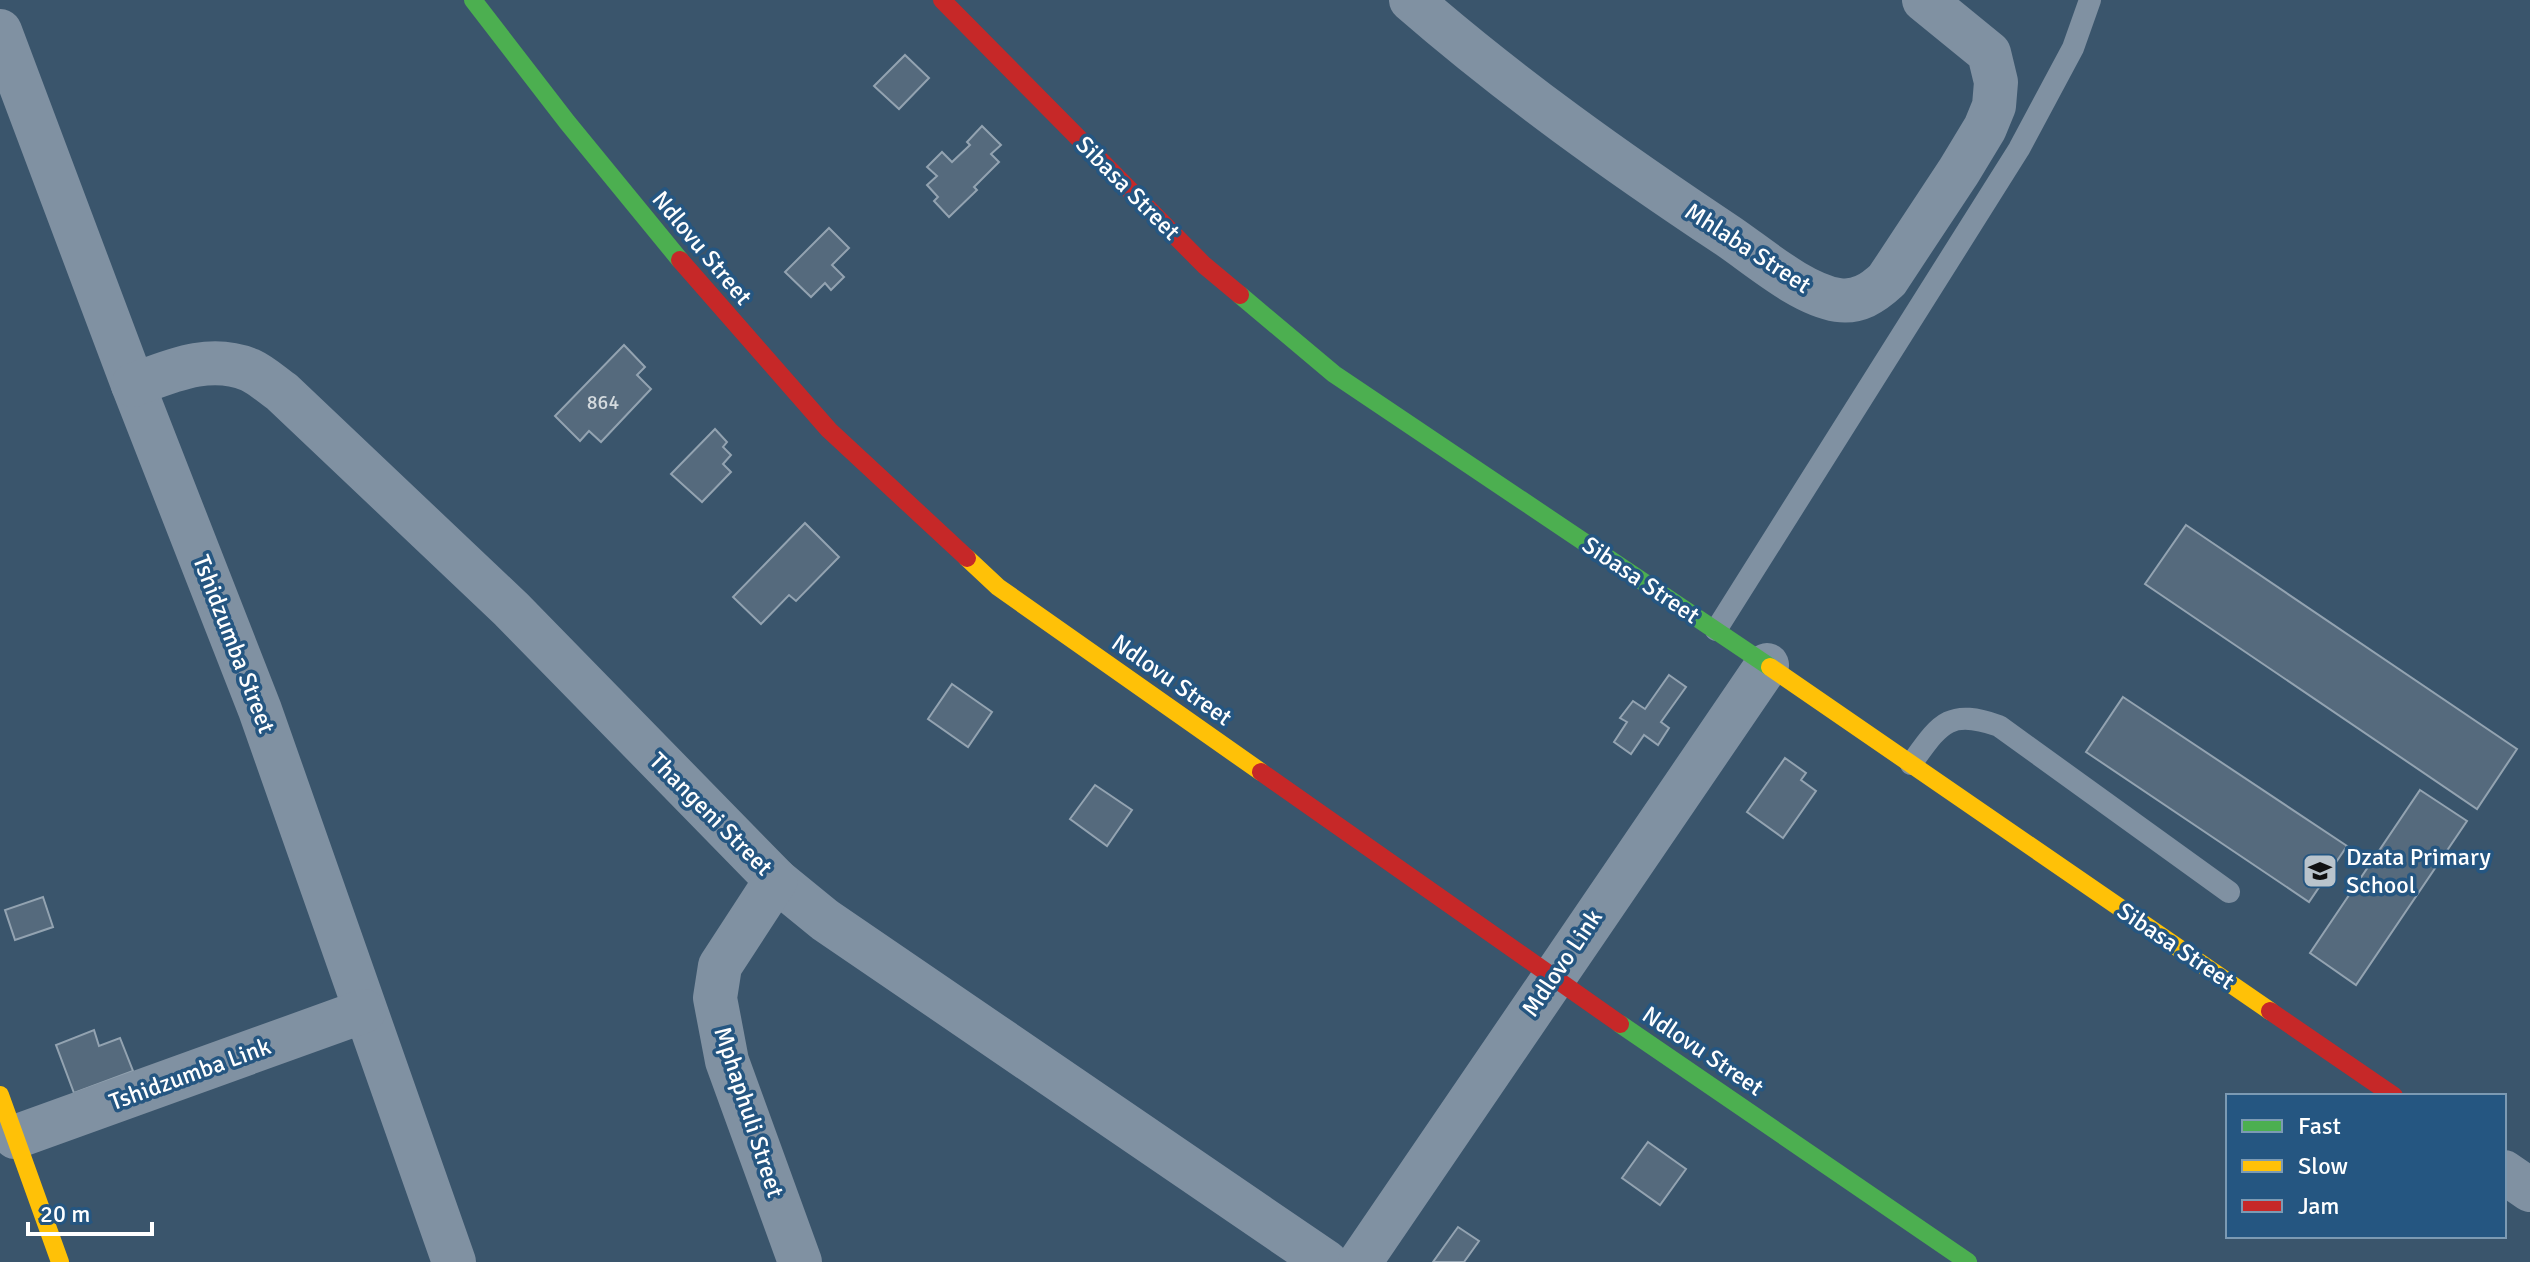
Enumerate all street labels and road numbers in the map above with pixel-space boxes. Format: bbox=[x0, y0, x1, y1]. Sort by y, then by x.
street label: Sibasa Street bbox=[1070, 130, 1186, 246]
street label: Ndlovu Street bbox=[646, 185, 758, 311]
street label: Mhlaba Street bbox=[1679, 196, 1817, 300]
street label: Sibasa Street bbox=[1577, 530, 1705, 630]
street label: Tshidzumba Street bbox=[186, 551, 282, 737]
street label: Ndlovu Street bbox=[1106, 628, 1238, 732]
street label: Thangeni Street bbox=[643, 746, 779, 882]
street label: Sibasa Street bbox=[2112, 896, 2240, 996]
street label: Mdlovo Link bbox=[1515, 904, 1609, 1022]
street label: Ndlovu Street bbox=[1637, 999, 1769, 1103]
street label: Mphaphuli Street bbox=[707, 1023, 791, 1201]
street label: Tshidzumba Link bbox=[105, 1031, 275, 1117]

